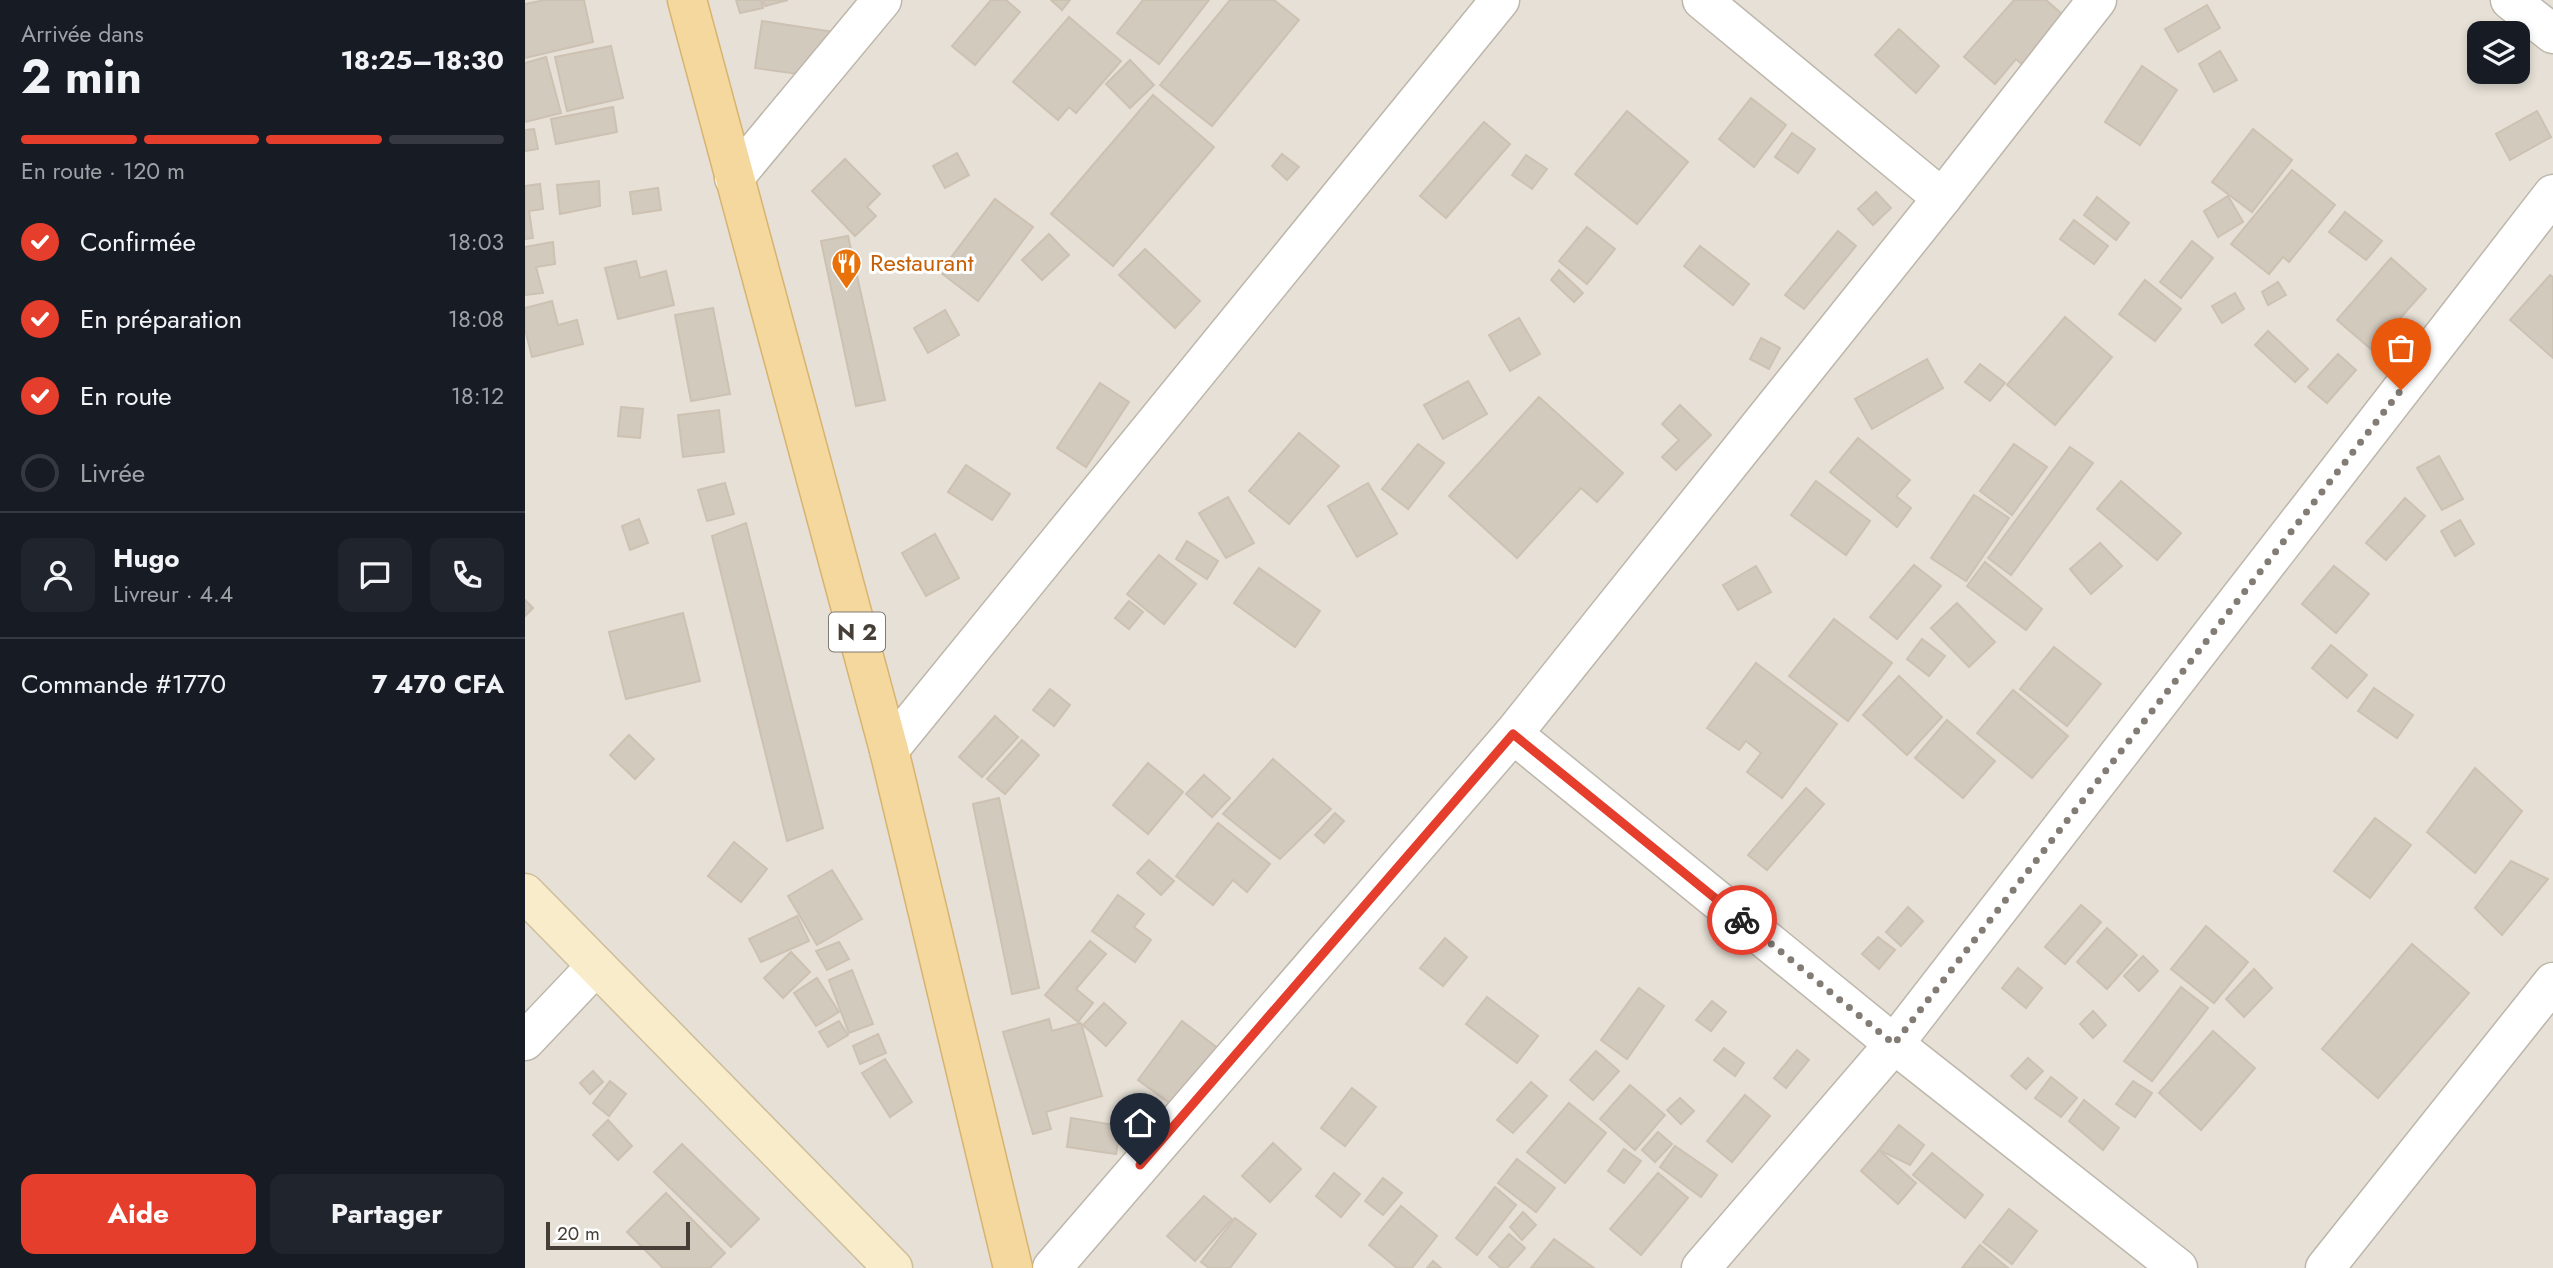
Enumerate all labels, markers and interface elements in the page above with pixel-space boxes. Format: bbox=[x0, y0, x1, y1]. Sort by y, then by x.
text: Arrivée dans bbox=[21, 17, 144, 51]
map controls bbox=[2467, 21, 2530, 84]
button: layers bbox=[2467, 21, 2530, 84]
text: 18:25–18:30 bbox=[341, 41, 504, 79]
text: 2 min bbox=[21, 44, 142, 110]
text: En route · 120 m bbox=[21, 154, 185, 188]
icon: check bbox=[21, 223, 59, 261]
text: Confirmée bbox=[80, 223, 196, 261]
text: 18:03 bbox=[448, 225, 504, 259]
place label: Restaurant bbox=[870, 245, 974, 280]
restaurant icon: Restaurant bbox=[830, 246, 864, 290]
icon: check bbox=[21, 300, 59, 338]
text: En préparation bbox=[80, 300, 242, 338]
text: 18:08 bbox=[448, 302, 504, 336]
pin bbox=[2371, 318, 2431, 390]
icon: bag bbox=[2382, 329, 2420, 367]
icon: check bbox=[21, 377, 59, 415]
text: En route bbox=[80, 377, 172, 415]
text: 18:12 bbox=[451, 379, 504, 413]
text: Livrée bbox=[80, 454, 145, 492]
button: person bbox=[21, 538, 95, 612]
button: chat bbox=[338, 538, 412, 612]
button: phone bbox=[430, 538, 504, 612]
text: Hugo bbox=[113, 539, 180, 577]
text: Livreur · 4.4 bbox=[113, 577, 233, 611]
road number: N 2 bbox=[829, 612, 885, 652]
text: Commande #1770 bbox=[21, 665, 226, 703]
text: 7 470 CFA bbox=[372, 665, 504, 703]
courier bbox=[1707, 885, 1777, 955]
icon: bike bbox=[1723, 901, 1761, 939]
pin bbox=[1110, 1093, 1170, 1165]
icon: home bbox=[1121, 1104, 1159, 1142]
button: Aide bbox=[21, 1174, 256, 1254]
button: Partager bbox=[270, 1174, 504, 1254]
scale bar bbox=[546, 1219, 689, 1251]
text: 20 m bbox=[557, 1220, 600, 1247]

